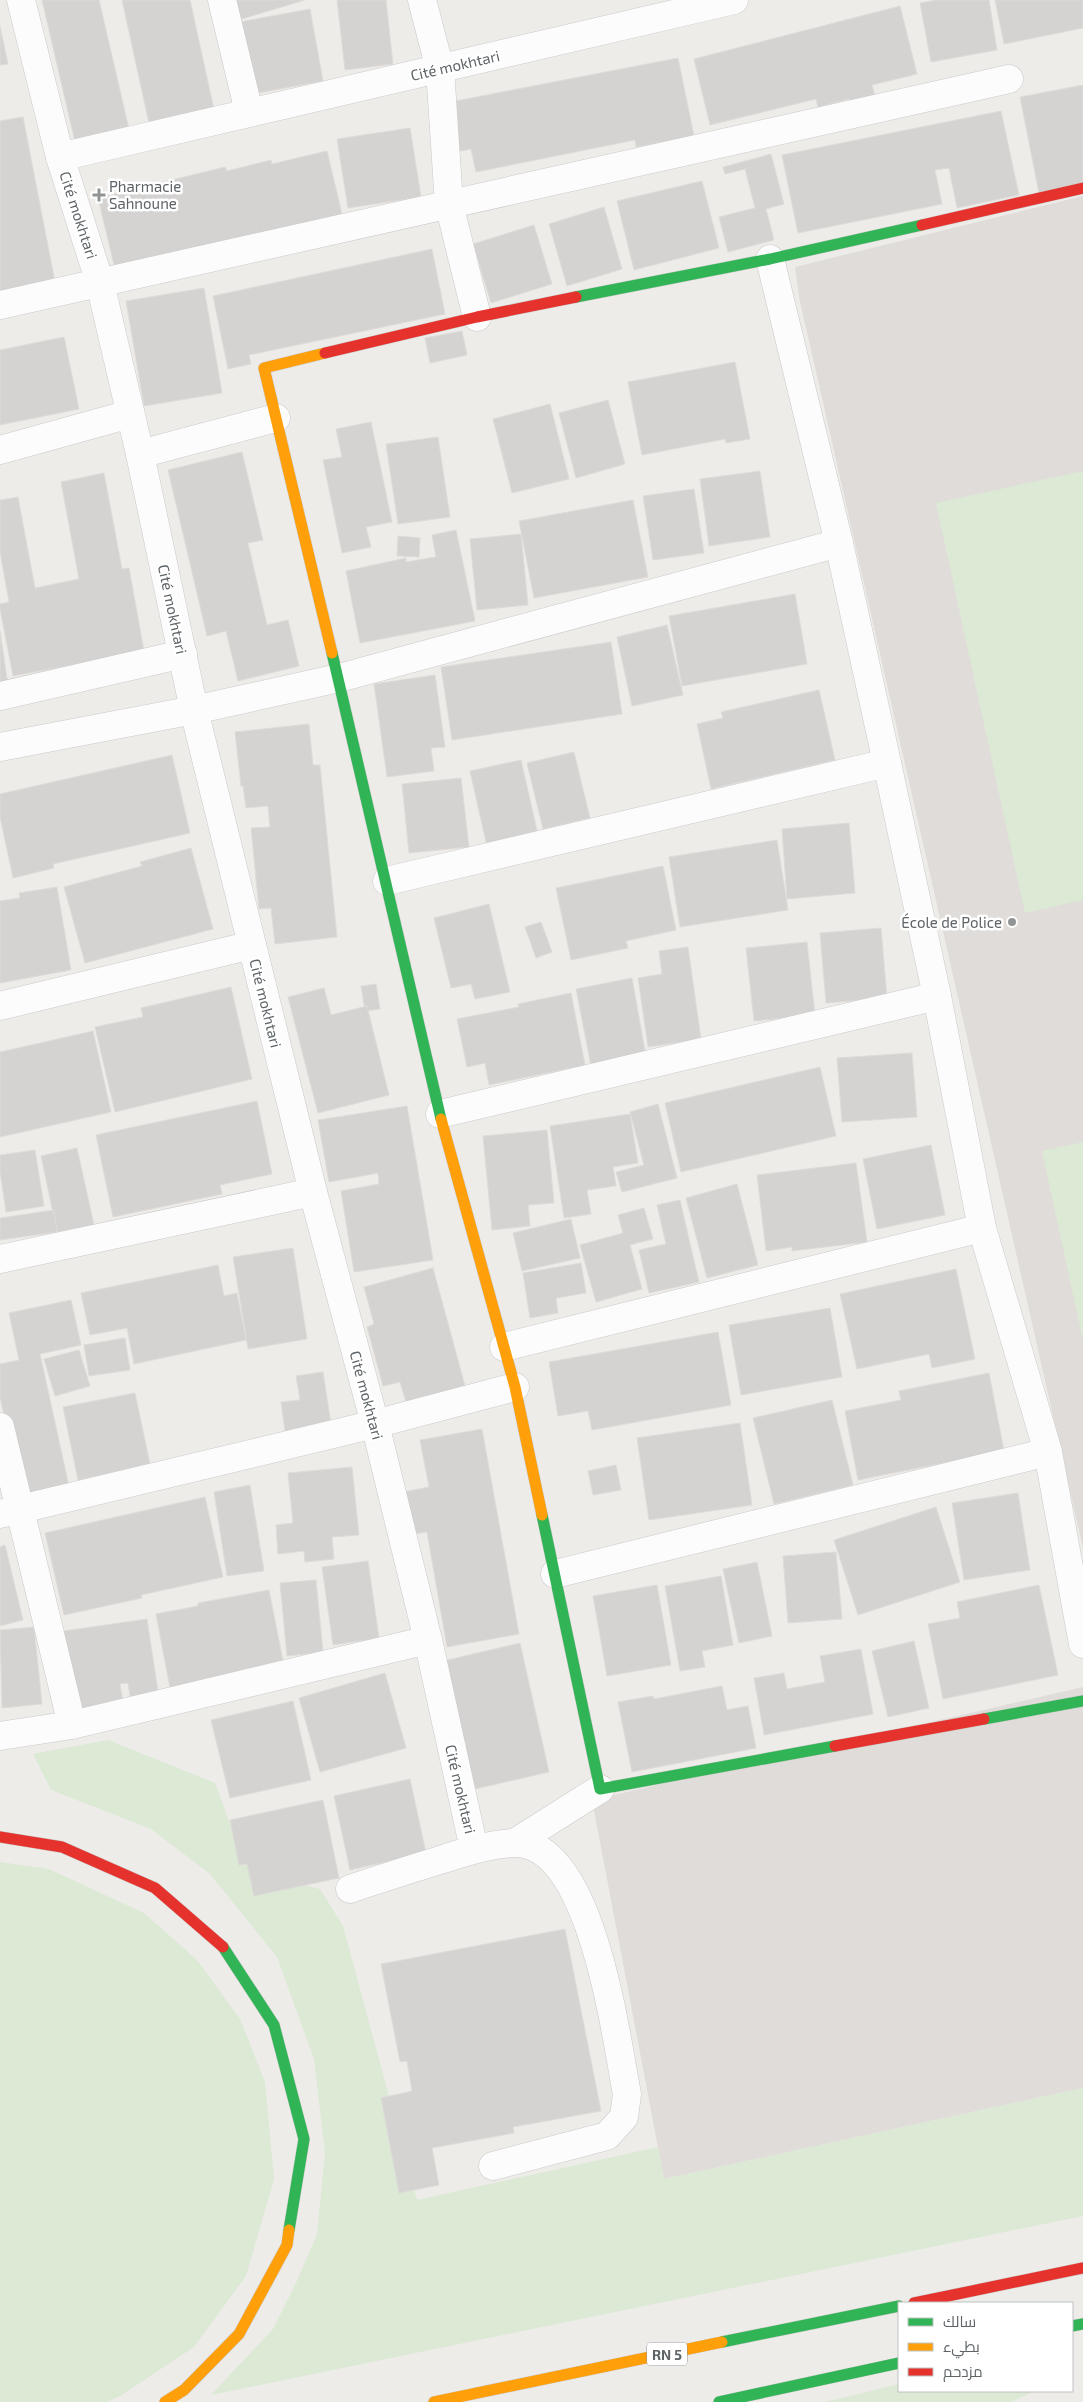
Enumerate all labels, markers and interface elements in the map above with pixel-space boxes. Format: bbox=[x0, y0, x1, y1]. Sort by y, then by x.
street label: Cité mokhtari bbox=[409, 46, 501, 84]
street label: Cité mokhtari bbox=[56, 169, 102, 261]
place label: Pharmacie Sahnoune bbox=[109, 177, 181, 212]
marker: Pharmacie Sahnoune bbox=[93, 189, 105, 201]
street label: Cité mokhtari bbox=[155, 563, 191, 655]
place label: École de Police bbox=[901, 913, 1002, 931]
marker: École de Police bbox=[1006, 916, 1018, 928]
street label: Cité mokhtari bbox=[246, 957, 286, 1049]
street label: Cité mokhtari bbox=[347, 1349, 387, 1441]
street label: Cité mokhtari bbox=[442, 1743, 480, 1835]
legend bbox=[898, 2302, 1073, 2392]
text: سالك bbox=[943, 2312, 976, 2330]
text: بطيء bbox=[943, 2337, 980, 2359]
road number: RN 5 bbox=[647, 2342, 687, 2366]
text: مزدحم bbox=[943, 2362, 983, 2382]

